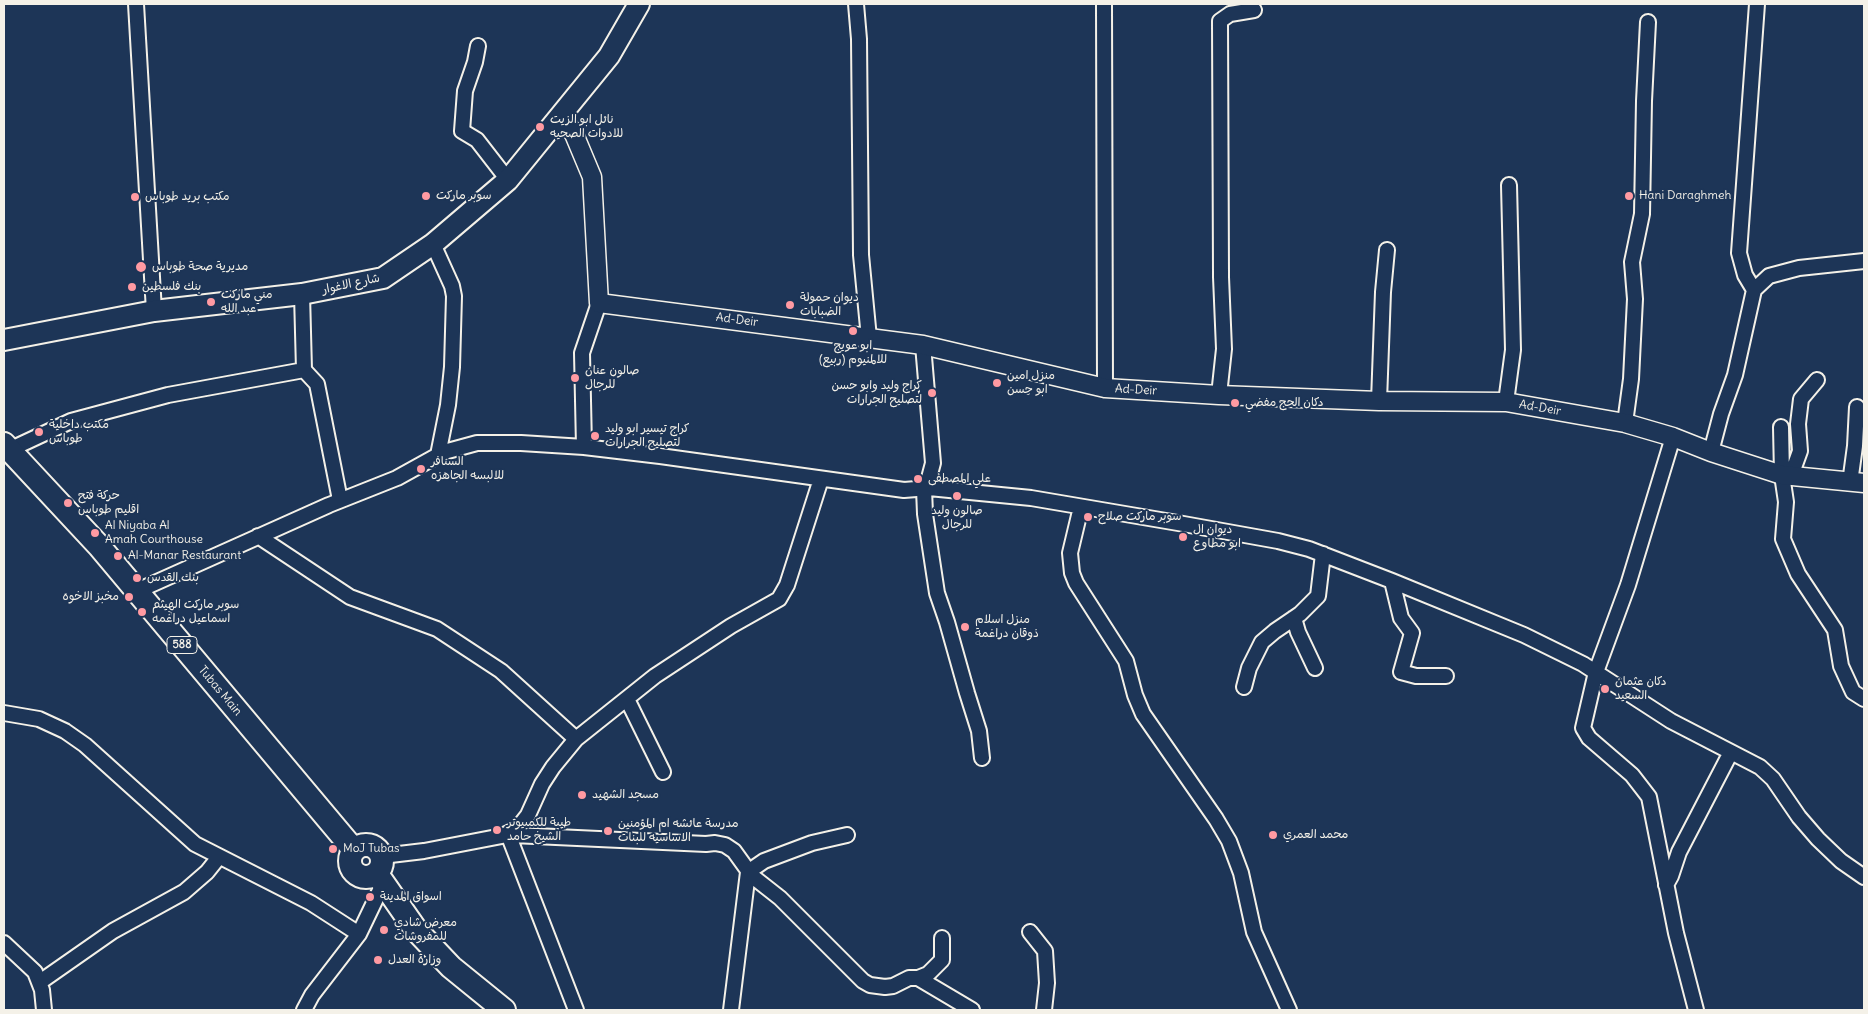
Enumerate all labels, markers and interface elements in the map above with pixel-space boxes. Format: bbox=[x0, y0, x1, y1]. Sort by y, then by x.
place label: نائل ابو الزيت للادوات الصحيه bbox=[550, 113, 623, 141]
marker: نائل ابو الزيت للادوات الصحيه bbox=[534, 121, 546, 133]
place label: سوبر ماركت bbox=[436, 189, 492, 203]
place label: Hani Daraghmeh bbox=[1639, 189, 1731, 203]
place label: مكتب بريد طوباس bbox=[145, 190, 230, 204]
marker: سوبر ماركت bbox=[420, 190, 432, 202]
marker: Hani Daraghmeh bbox=[1623, 190, 1635, 202]
marker: مكتب بريد طوباس bbox=[129, 191, 141, 203]
marker: مديرية صحة طوباس bbox=[134, 260, 148, 274]
place label: مديرية صحة طوباس bbox=[152, 260, 248, 274]
street label: شارع الاغوار bbox=[321, 271, 381, 297]
place label: بنك فلسطين bbox=[142, 280, 201, 294]
marker: بنك فلسطين bbox=[126, 281, 138, 293]
place label: مني ماركت عبد الله bbox=[221, 288, 273, 316]
place label: ديوان حمولة الضبابات bbox=[800, 291, 859, 319]
marker: مني ماركت عبد الله bbox=[205, 296, 217, 308]
marker: ديوان حمولة الضبابات bbox=[784, 299, 796, 311]
street label: Ad-Deir bbox=[715, 310, 759, 330]
marker: ابو عويج للالمنيوم (ربيع) bbox=[847, 325, 859, 337]
place label: ابو عويج للالمنيوم (ربيع) bbox=[819, 339, 887, 367]
place label: صالون عنان للرجال bbox=[585, 364, 639, 392]
place label: منزل امين ابو حِسن bbox=[1007, 369, 1055, 397]
marker: صالون عنان للرجال bbox=[569, 372, 581, 384]
marker: منزل امين ابو حِسن bbox=[991, 377, 1003, 389]
place label: كراج وليد وابو حسن لتصليح الجرارات bbox=[832, 379, 922, 407]
street label: Ad-Deir bbox=[1115, 382, 1157, 398]
marker: كراج وليد وابو حسن لتصليح الجرارات bbox=[926, 387, 938, 399]
place label: دكان الحج مفضي bbox=[1245, 396, 1323, 410]
marker: دكان الحج مفضي bbox=[1229, 397, 1241, 409]
street label: Ad-Deir bbox=[1518, 397, 1562, 419]
place label: مكتب داخلية طوباس bbox=[49, 418, 109, 446]
place label: كراج تيسير ابو وليد لتصليح الجرارات bbox=[605, 422, 690, 450]
marker: مكتب داخلية طوباس bbox=[33, 426, 45, 438]
marker: كراج تيسير ابو وليد لتصليح الجرارات bbox=[589, 430, 601, 442]
place label: السنافر للالبسه الجاهزه bbox=[431, 455, 504, 483]
marker: السنافر للالبسه الجاهزه bbox=[415, 463, 427, 475]
place label: علي المصطفى bbox=[928, 472, 991, 486]
marker: علي المصطفى bbox=[912, 473, 924, 485]
place label: حركة فتح اقليم طوباس bbox=[78, 489, 139, 517]
marker: صالون وليد للرجال bbox=[951, 490, 963, 502]
marker: حركة فتح اقليم طوباس bbox=[62, 497, 74, 509]
place label: صالون وليد للرجال bbox=[931, 504, 983, 532]
place label: سوبر ماركت صلاح bbox=[1098, 510, 1181, 524]
marker: سوبر ماركت صلاح bbox=[1082, 511, 1094, 523]
place label: Al Niyaba Al Amah Courthouse bbox=[105, 519, 203, 547]
place label: ديوان ال ابو مطاوع bbox=[1193, 523, 1241, 551]
marker: Al Niyaba Al Amah Courthouse bbox=[89, 527, 101, 539]
marker: ديوان ال ابو مطاوع bbox=[1177, 531, 1189, 543]
place label: Al-Manar Restaurant bbox=[128, 549, 241, 563]
marker: Al-Manar Restaurant bbox=[112, 550, 124, 562]
place label: بنك القدس bbox=[147, 571, 199, 585]
marker: بنك القدس bbox=[131, 572, 143, 584]
place label: مخبز الاخوه bbox=[63, 590, 119, 604]
marker: مخبز الاخوه bbox=[123, 591, 135, 603]
place label: سوبر ماركت الهيثم اسماعيل دراغمه bbox=[152, 598, 239, 626]
marker: سوبر ماركت الهيثم اسماعيل دراغمه bbox=[136, 606, 148, 618]
place label: منزل اسلام ذوقان دراغمة bbox=[975, 613, 1039, 641]
marker: منزل اسلام ذوقان دراغمة bbox=[959, 621, 971, 633]
road number: 588 bbox=[167, 636, 197, 654]
street label: Tubas Main bbox=[195, 663, 245, 719]
place label: دكان عثمان السعيد bbox=[1615, 675, 1667, 703]
marker: دكان عثمان السعيد bbox=[1599, 683, 1611, 695]
place label: مسجد الشهيد bbox=[592, 788, 659, 802]
marker: مسجد الشهيد bbox=[576, 789, 588, 801]
place label: طيبة للكمبيوتر الشيخ حامد bbox=[507, 816, 571, 844]
place label: مدرسة عائشه ام المؤمنين الاساسيه للبنات bbox=[618, 817, 739, 845]
marker: طيبة للكمبيوتر الشيخ حامد bbox=[491, 824, 503, 836]
marker: مدرسة عائشه ام المؤمنين الاساسيه للبنات bbox=[602, 825, 614, 837]
place label: محمد العمري bbox=[1283, 828, 1348, 842]
marker: محمد العمري bbox=[1267, 829, 1279, 841]
place label: MoJ Tubas bbox=[343, 842, 399, 856]
marker: MoJ Tubas bbox=[327, 843, 339, 855]
place label: اسواق المدينة bbox=[380, 890, 442, 904]
marker: اسواق المدينة bbox=[364, 891, 376, 903]
place label: معرض شادي للمفروشات bbox=[394, 916, 457, 944]
marker: معرض شادي للمفروشات bbox=[378, 924, 390, 936]
place label: وزارة العدل bbox=[388, 953, 441, 967]
marker: وزارة العدل bbox=[372, 954, 384, 966]

